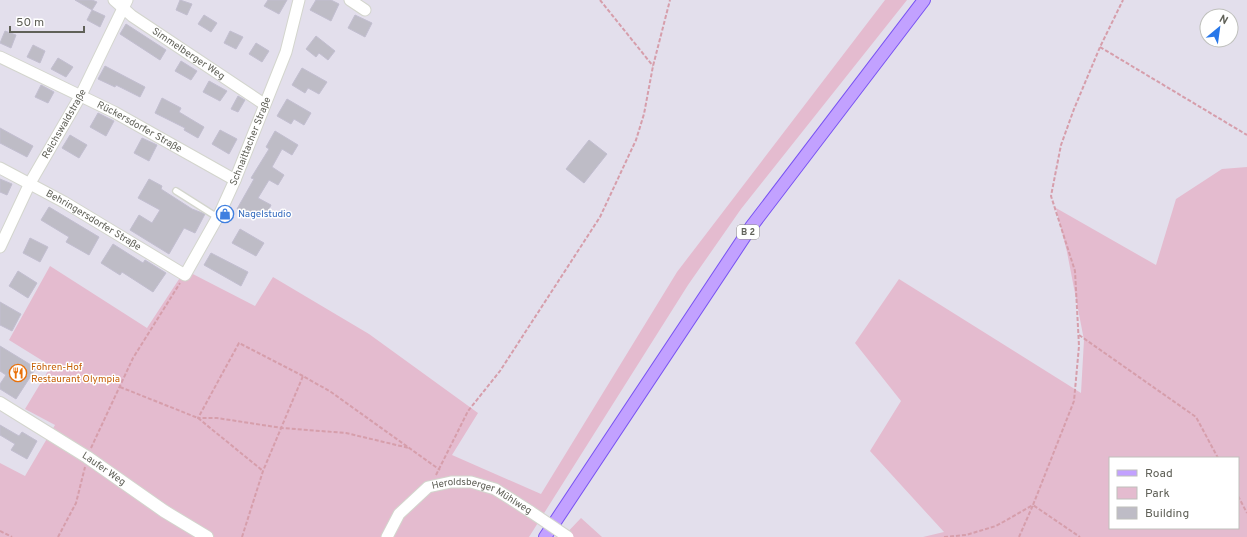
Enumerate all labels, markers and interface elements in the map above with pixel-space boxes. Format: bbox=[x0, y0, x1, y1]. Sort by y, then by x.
scale bar bbox=[10, 8, 84, 34]
north arrow bbox=[1199, 8, 1239, 48]
text: N bbox=[1217, 12, 1230, 28]
text: 50 m bbox=[16, 15, 44, 31]
street label: Simmelberger Weg bbox=[149, 25, 228, 83]
street label: Reichswaldstraße bbox=[39, 87, 89, 161]
street label: Schnaittacher Straße bbox=[227, 95, 274, 188]
street label: Rückersdorfer Straße bbox=[95, 98, 184, 155]
street label: Behringersdorfer Straße bbox=[43, 187, 143, 253]
shop icon: Nagelstudio bbox=[215, 204, 235, 224]
place label: Nagelstudio bbox=[238, 208, 292, 221]
road number: B 2 bbox=[737, 225, 759, 239]
place label: Föhren-Hof Restaurant Olympia bbox=[31, 361, 120, 386]
restaurant icon: Föhren-Hof Restaurant Olympia bbox=[8, 363, 28, 383]
street label: Laufer Weg bbox=[80, 449, 128, 489]
legend bbox=[1109, 457, 1239, 529]
text: Road bbox=[1145, 466, 1173, 482]
street label: Heroldsberger Mühlweg bbox=[430, 475, 534, 517]
text: Park bbox=[1145, 486, 1170, 502]
text: Building bbox=[1145, 506, 1189, 522]

